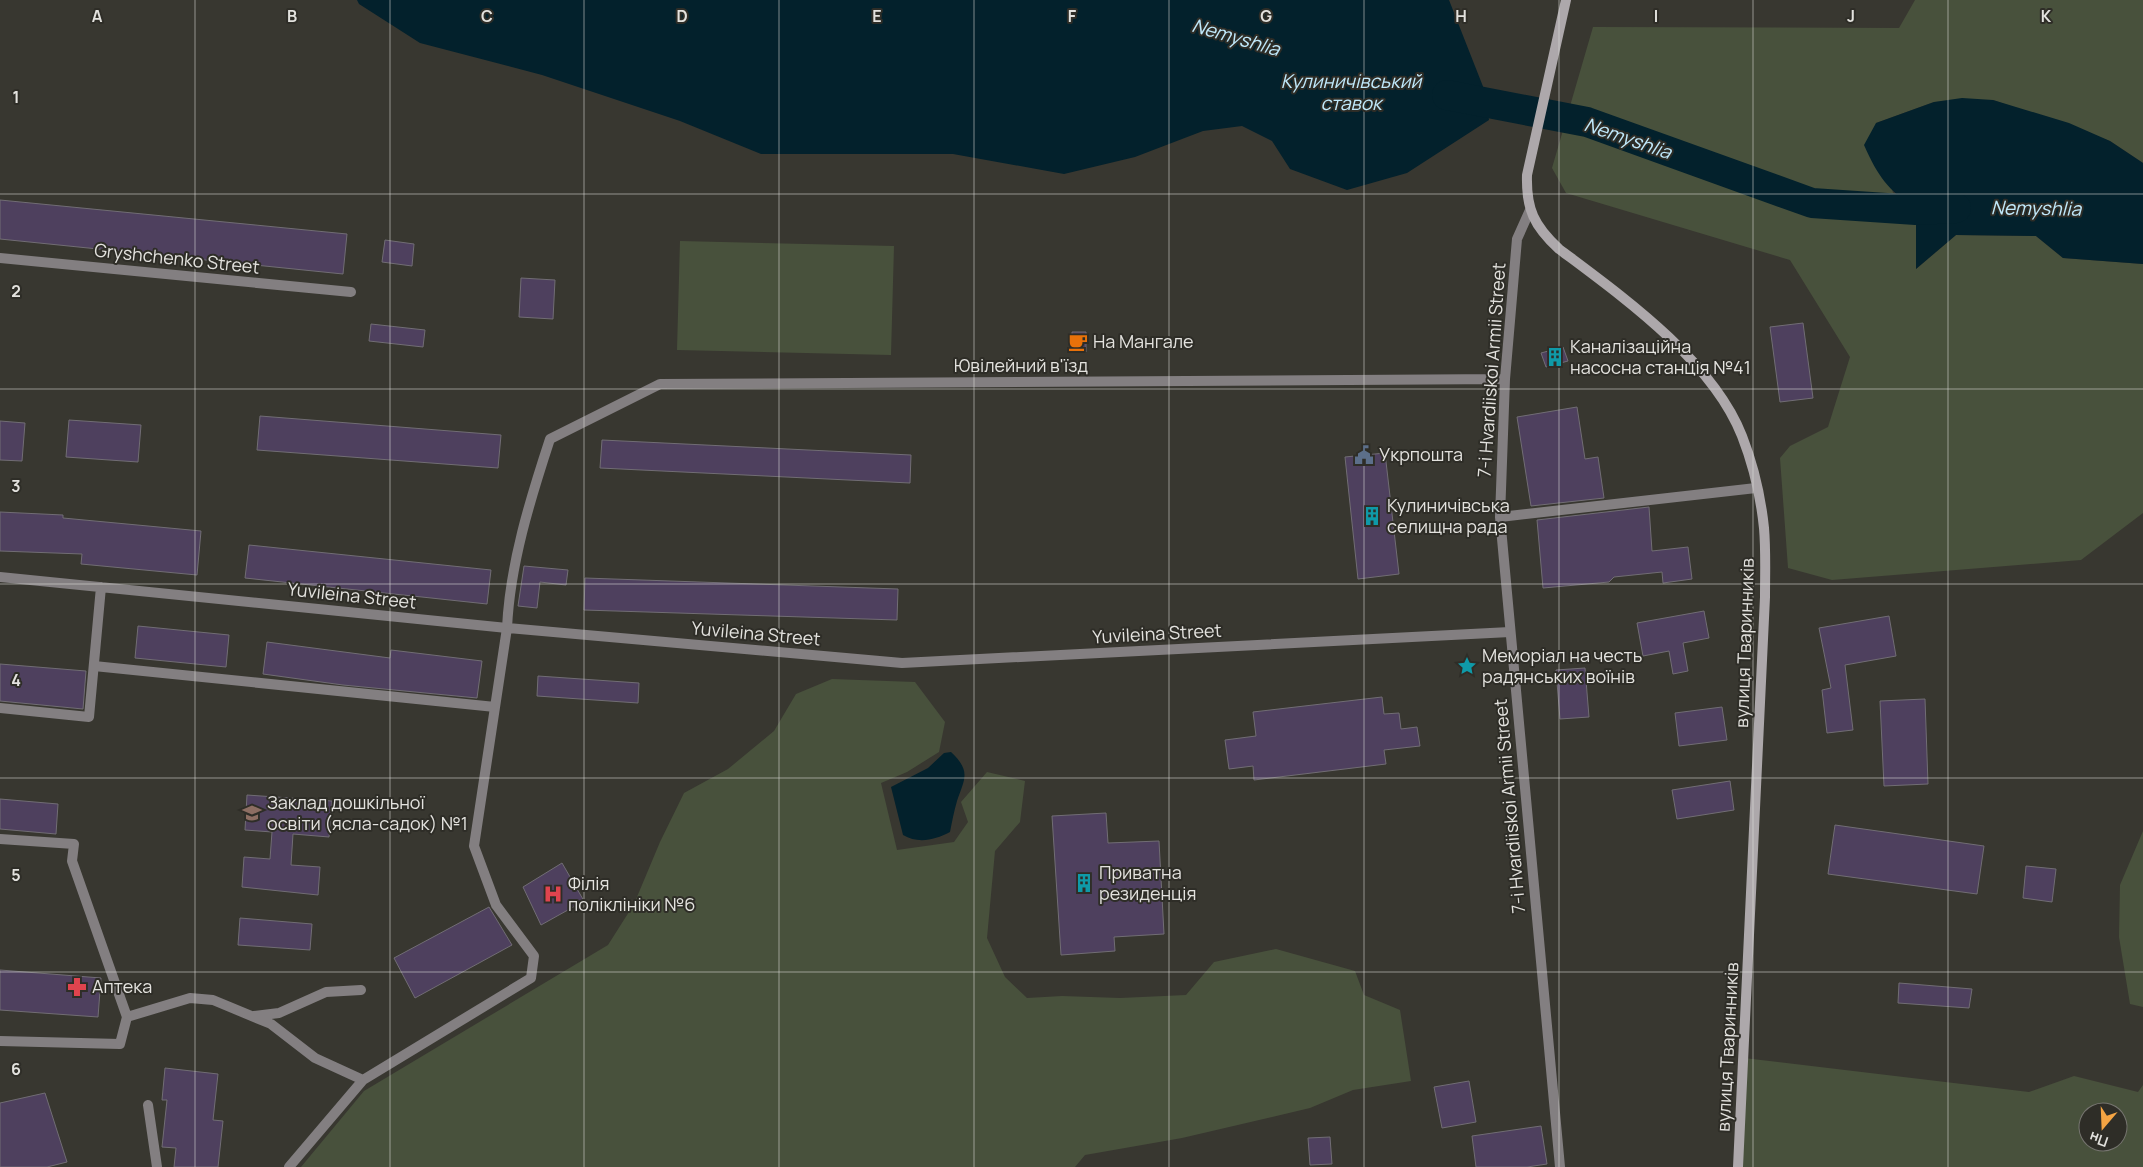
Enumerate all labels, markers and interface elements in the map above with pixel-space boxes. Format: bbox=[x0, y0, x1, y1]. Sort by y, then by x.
text: A bbox=[92, 5, 103, 27]
text: B bbox=[287, 5, 297, 27]
text: C bbox=[481, 5, 493, 27]
text: D bbox=[676, 5, 688, 27]
text: E bbox=[872, 5, 882, 27]
text: F bbox=[1068, 5, 1077, 27]
text: G bbox=[1260, 5, 1272, 27]
text: H bbox=[1455, 5, 1467, 27]
text: I bbox=[1654, 5, 1658, 27]
text: J bbox=[1847, 5, 1855, 27]
text: K bbox=[2041, 5, 2052, 27]
water label: Nemyshlia bbox=[1189, 12, 1284, 62]
water label: Кулиничівський ставок bbox=[1281, 68, 1423, 116]
text: 1 bbox=[12, 86, 20, 108]
water label: Nemyshlia bbox=[1581, 111, 1676, 165]
water label: Nemyshlia bbox=[1991, 194, 2083, 222]
street label: Gryshchenko Street bbox=[93, 237, 261, 279]
street label: 7-i Hvardiiskoi Armii Street bbox=[1472, 262, 1510, 478]
text: 2 bbox=[11, 280, 21, 302]
place label: На Мангале bbox=[1093, 329, 1194, 353]
cafe icon: На Мангале bbox=[1067, 331, 1089, 353]
place label: Каналізаційна насосна станція №41 bbox=[1570, 334, 1751, 379]
building icon: Каналізаційна насосна станція №41 bbox=[1544, 346, 1566, 368]
street label: Ювілейний в'їзд bbox=[954, 353, 1088, 377]
place label: Укрпошта bbox=[1379, 442, 1463, 466]
public building icon: Укрпошта bbox=[1353, 444, 1375, 466]
text: 3 bbox=[11, 475, 21, 497]
place label: Кулиничівська селищна рада bbox=[1387, 493, 1510, 538]
building icon: Кулиничівська селищна рада bbox=[1361, 505, 1383, 527]
street label: вулиця Тваринників bbox=[1729, 557, 1759, 728]
street label: Yuvileina Street bbox=[286, 576, 418, 614]
street label: Yuvileina Street bbox=[691, 615, 822, 651]
street label: Yuvileina Street bbox=[1092, 618, 1222, 648]
place label: Меморіал на честь радянських воїнів bbox=[1482, 643, 1642, 688]
place icon: Меморіал на честь радянських воїнів bbox=[1456, 655, 1478, 677]
text: 4 bbox=[11, 669, 21, 691]
street label: 7-i Hvardiiskoi Armii Street bbox=[1488, 698, 1530, 914]
place label: Заклад дошкільної освіти (ясла-садок) №1 bbox=[267, 790, 468, 835]
school or university icon: Заклад дошкільної освіти (ясла-садок) №1 bbox=[241, 802, 263, 824]
place label: Приватна резиденція bbox=[1099, 860, 1196, 905]
text: 5 bbox=[11, 864, 21, 886]
place label: Філія поліклініки №6 bbox=[568, 871, 695, 916]
building icon: Приватна резиденція bbox=[1073, 872, 1095, 894]
hospital icon: Філія поліклініки №6 bbox=[542, 883, 564, 905]
street label: вулиця Тваринників bbox=[1711, 961, 1743, 1132]
place label: Аптека bbox=[92, 974, 152, 998]
pharmacy icon: Аптека bbox=[66, 976, 88, 998]
text: 6 bbox=[11, 1058, 21, 1080]
north arrow bbox=[2078, 1102, 2128, 1152]
text: Пн bbox=[2087, 1128, 2111, 1152]

